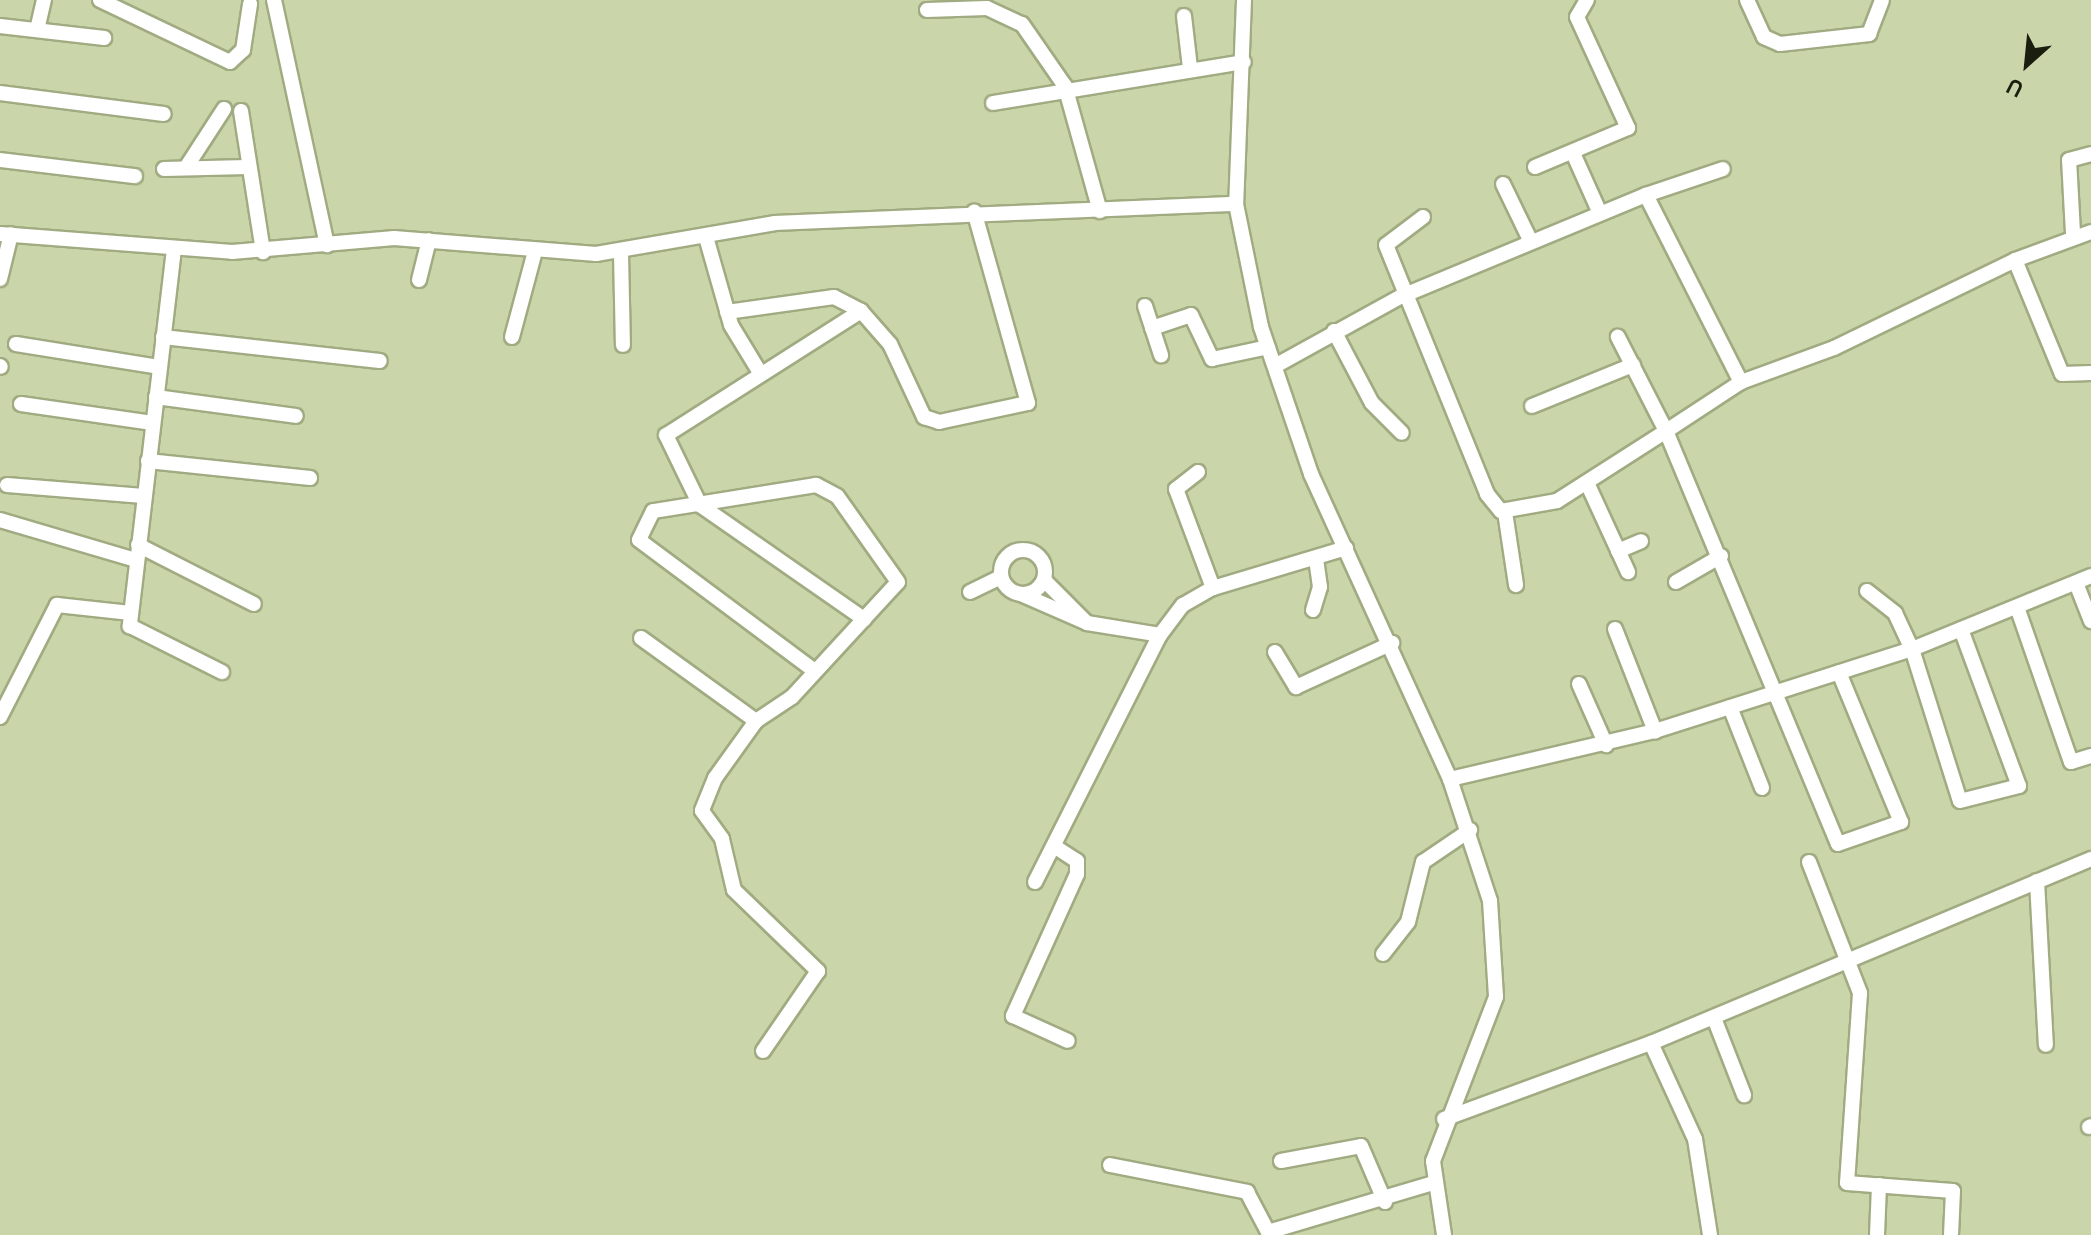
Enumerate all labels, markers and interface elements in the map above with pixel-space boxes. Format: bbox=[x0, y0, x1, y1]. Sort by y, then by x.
north arrow bbox=[1987, 24, 2067, 104]
text: U bbox=[2003, 70, 2029, 101]

